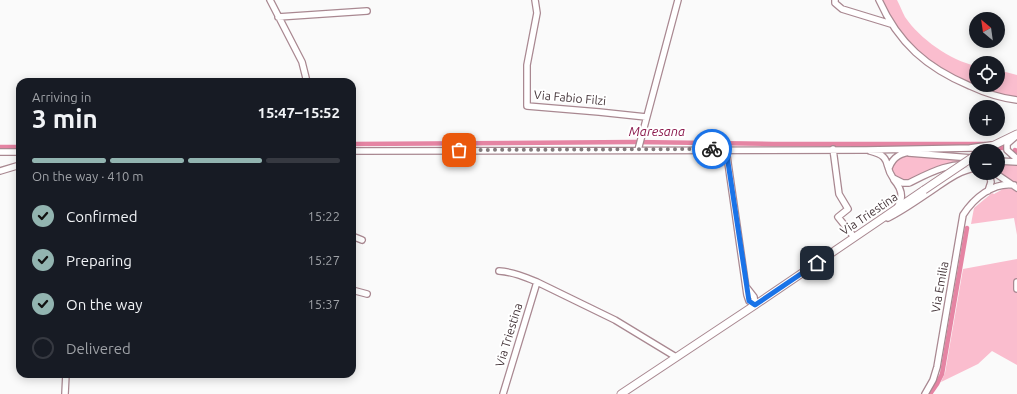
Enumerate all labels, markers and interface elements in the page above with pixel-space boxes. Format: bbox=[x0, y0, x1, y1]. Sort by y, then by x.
north arrow bbox=[969, 12, 1005, 48]
map controls bbox=[969, 12, 1005, 180]
button: locate bbox=[969, 56, 1005, 92]
street label: Via Fabio Filzi bbox=[533, 88, 607, 107]
text: Arriving in bbox=[32, 90, 91, 104]
button: + bbox=[969, 100, 1005, 136]
text: 3 min bbox=[32, 104, 98, 133]
text: 15:47–15:52 bbox=[257, 104, 340, 121]
water label: Maresana bbox=[629, 124, 685, 138]
courier bbox=[692, 129, 732, 169]
pin bbox=[442, 133, 476, 167]
icon: bike bbox=[701, 138, 723, 160]
icon: bag bbox=[448, 139, 470, 161]
button: − bbox=[969, 144, 1005, 180]
text: On the way · 410 m bbox=[32, 169, 144, 183]
street label: Via Triestina bbox=[838, 190, 900, 237]
icon: check bbox=[32, 205, 54, 227]
text: Confirmed bbox=[66, 208, 138, 225]
text: 15:22 bbox=[307, 209, 340, 223]
pin bbox=[800, 246, 834, 280]
icon: check bbox=[32, 249, 54, 271]
text: Preparing bbox=[66, 252, 132, 269]
icon: home bbox=[806, 252, 828, 274]
text: 15:27 bbox=[307, 253, 340, 267]
street label: Via Emilia bbox=[929, 260, 950, 314]
icon: check bbox=[32, 293, 54, 315]
text: On the way bbox=[66, 296, 142, 313]
text: 15:37 bbox=[307, 297, 340, 311]
street label: Via Triestina bbox=[493, 301, 524, 368]
text: Delivered bbox=[66, 340, 131, 357]

